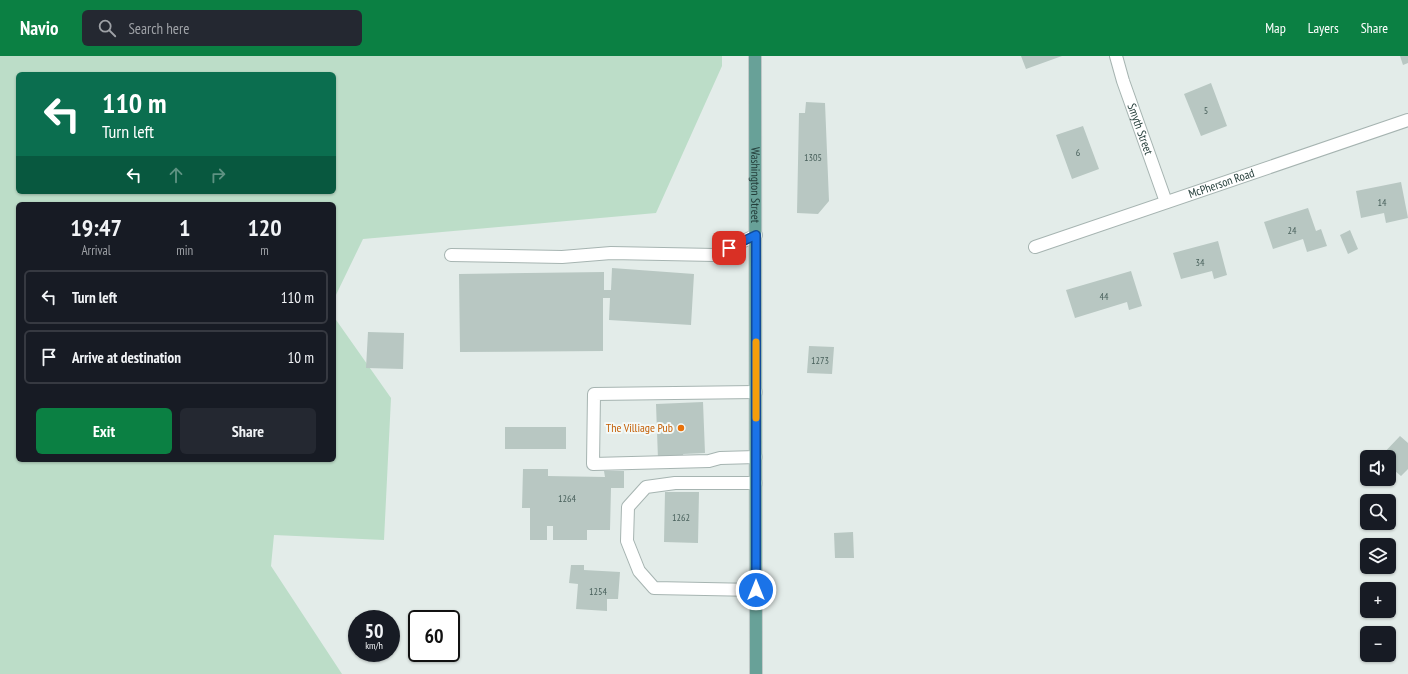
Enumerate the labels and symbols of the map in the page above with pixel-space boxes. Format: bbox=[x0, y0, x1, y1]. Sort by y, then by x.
street label: Smyth Street bbox=[1125, 101, 1157, 157]
house number: 5 bbox=[1204, 104, 1208, 117]
house number: 6 bbox=[1076, 146, 1081, 159]
street label: Washington Street bbox=[748, 147, 763, 224]
house number: 1305 bbox=[804, 151, 822, 164]
street label: McPherson Road bbox=[1186, 165, 1256, 201]
house number: 14 bbox=[1378, 196, 1387, 209]
house number: 24 bbox=[1288, 224, 1297, 237]
pin bbox=[712, 231, 746, 265]
house number: 34 bbox=[1196, 256, 1205, 269]
house number: 44 bbox=[1100, 290, 1109, 303]
house number: 1273 bbox=[811, 354, 829, 367]
place label: The Villiage Pub bbox=[606, 420, 673, 435]
marker: The Villiage Pub bbox=[676, 423, 686, 433]
house number: 1264 bbox=[558, 492, 577, 505]
house number: 1262 bbox=[672, 511, 690, 524]
position arrow bbox=[735, 569, 777, 611]
house number: 1254 bbox=[589, 585, 608, 598]
speed limit sign: 60 bbox=[408, 610, 460, 662]

